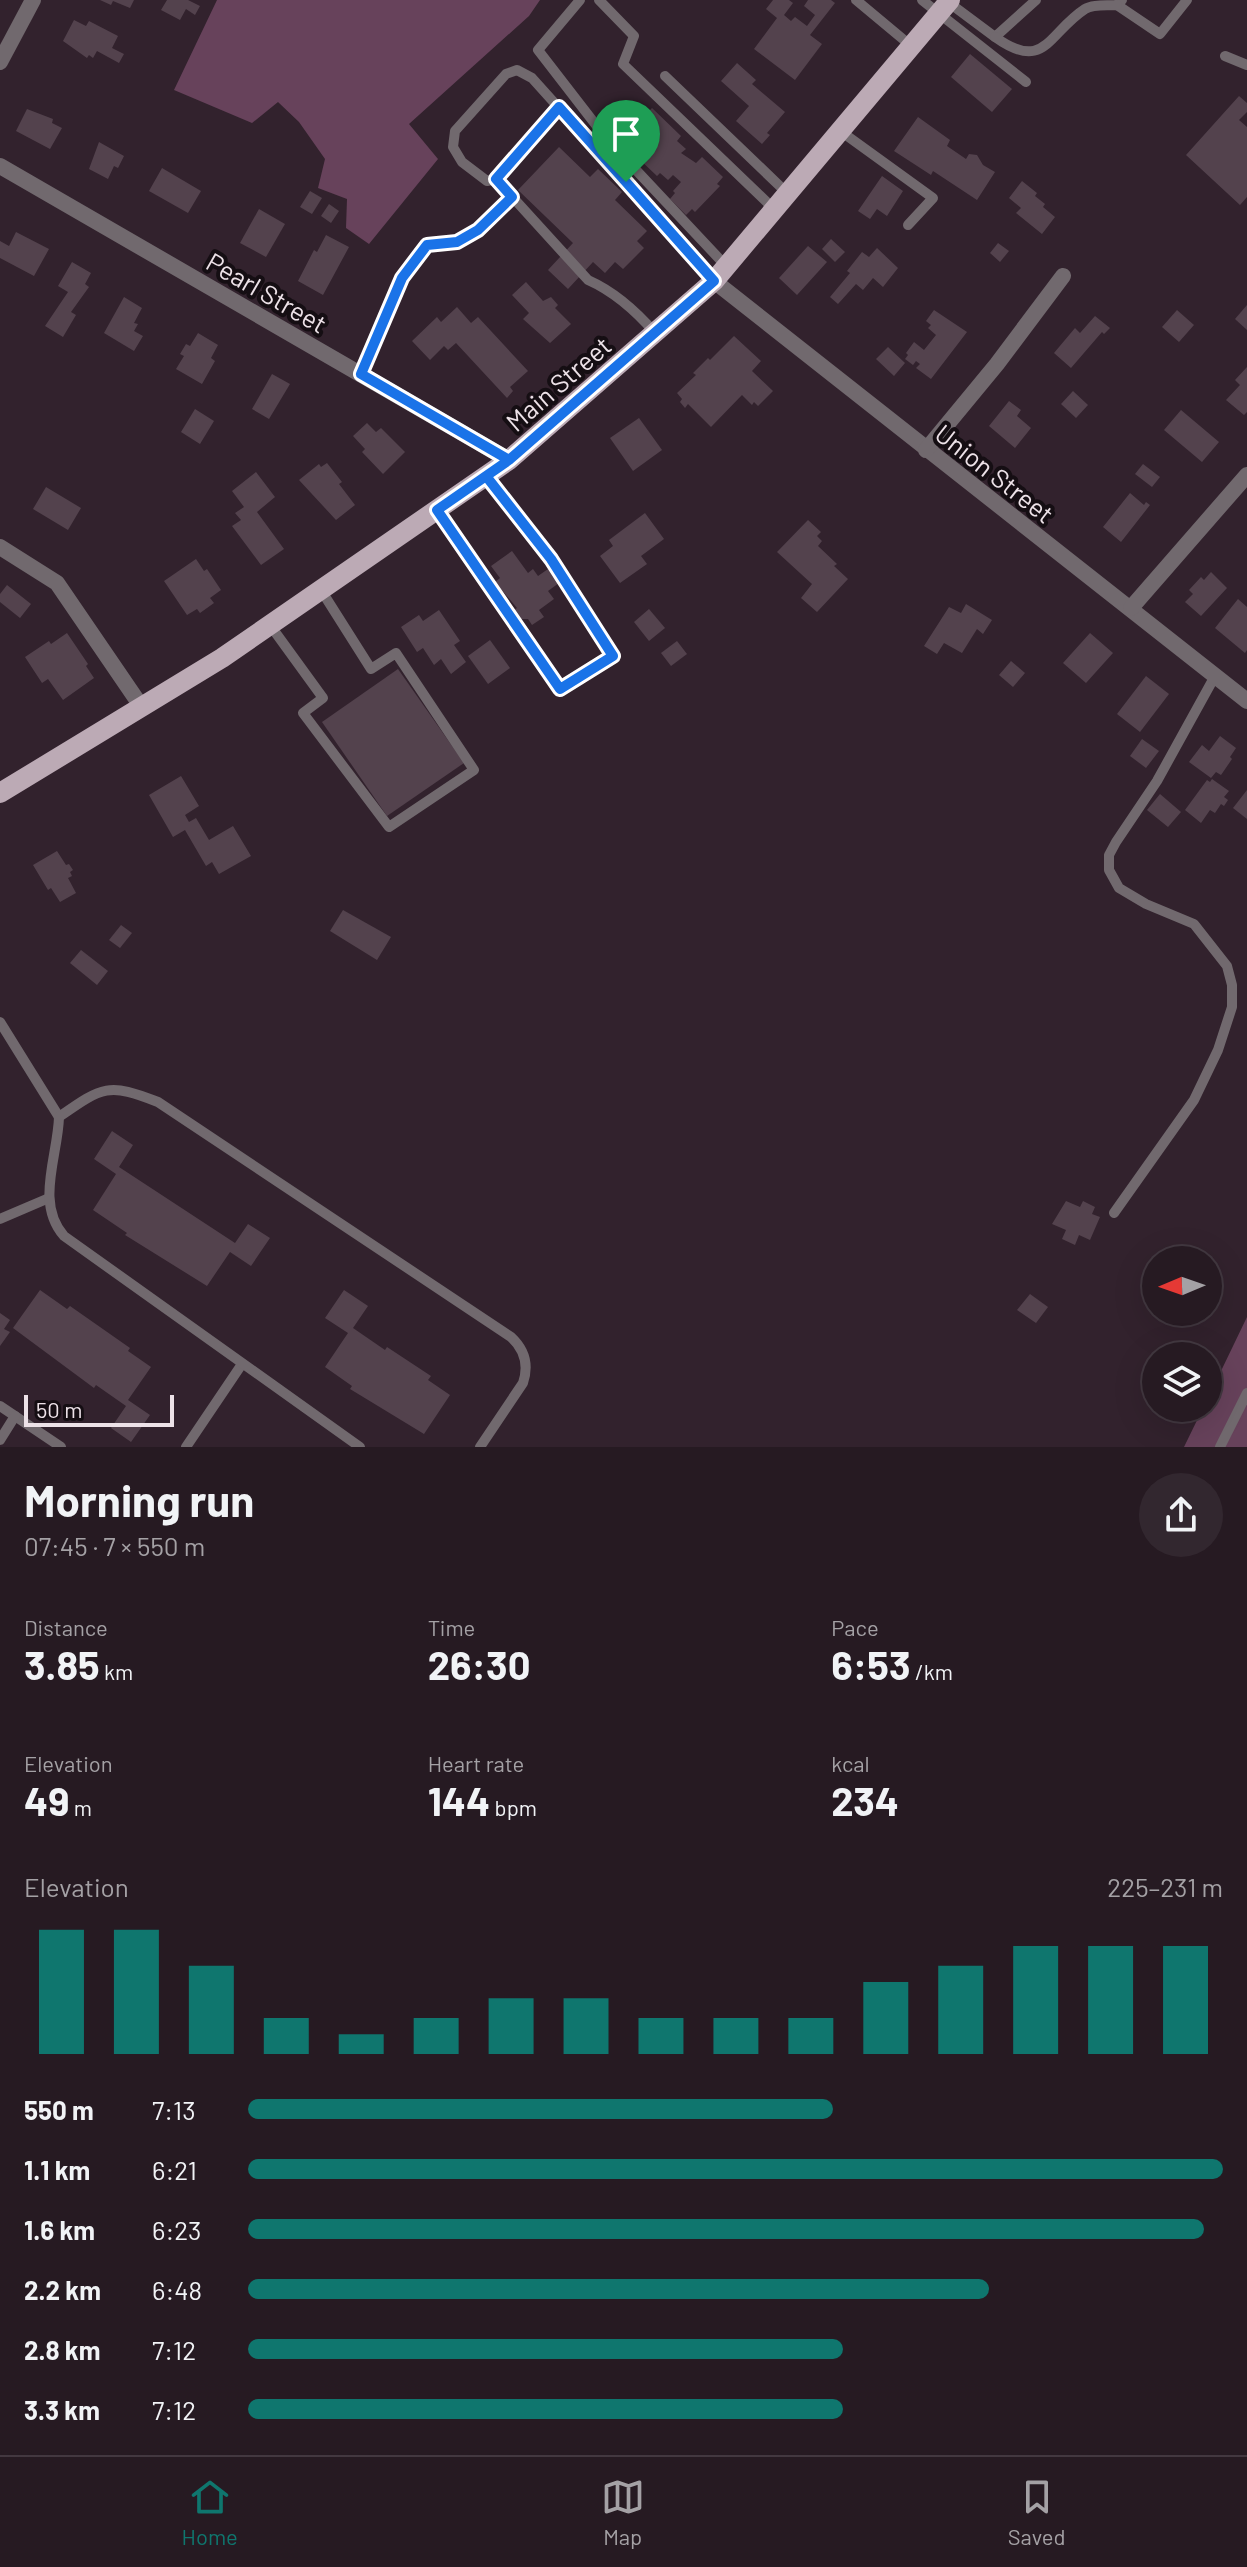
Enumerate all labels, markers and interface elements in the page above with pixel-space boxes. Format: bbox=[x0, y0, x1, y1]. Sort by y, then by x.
pin bbox=[592, 100, 660, 182]
icon: arrive bbox=[604, 112, 648, 156]
street label: Pearl Street bbox=[201, 245, 333, 339]
street label: Main Street bbox=[499, 329, 617, 437]
street label: Union Street bbox=[930, 417, 1060, 529]
north arrow bbox=[1142, 1246, 1222, 1326]
map controls bbox=[1142, 1246, 1222, 1422]
button: layers bbox=[1142, 1342, 1222, 1422]
scale bar bbox=[24, 1391, 174, 1427]
text: 50 m bbox=[36, 1396, 82, 1422]
text: Morning run bbox=[24, 1473, 254, 1526]
button: share bbox=[1139, 1473, 1223, 1557]
text: 07:45 · 7 × 550 m bbox=[24, 1530, 205, 1561]
text: Distance bbox=[24, 1614, 108, 1640]
text: Time bbox=[428, 1614, 475, 1640]
text: Pace bbox=[831, 1614, 879, 1640]
text: 3.85 bbox=[24, 1640, 100, 1688]
text: 26:30 bbox=[428, 1640, 531, 1688]
text: 6:53 bbox=[831, 1640, 911, 1688]
text: km bbox=[100, 1658, 133, 1684]
text: /km bbox=[911, 1658, 953, 1684]
text: Elevation bbox=[24, 1750, 113, 1776]
text: Heart rate bbox=[428, 1750, 524, 1776]
text: kcal bbox=[831, 1750, 870, 1776]
text: 49 bbox=[24, 1776, 69, 1824]
text: 144 bbox=[428, 1776, 490, 1824]
text: 234 bbox=[831, 1776, 899, 1824]
text: m bbox=[69, 1794, 92, 1820]
text: bpm bbox=[490, 1794, 537, 1820]
text: Elevation bbox=[24, 1871, 129, 1902]
text: 225–231 m bbox=[1107, 1871, 1223, 1902]
text: 550 m bbox=[24, 2094, 94, 2125]
text: 7:13 bbox=[152, 2094, 196, 2125]
text: 1.1 km bbox=[24, 2154, 90, 2185]
text: 6:21 bbox=[152, 2154, 197, 2185]
text: 1.6 km bbox=[24, 2214, 95, 2245]
text: 6:23 bbox=[152, 2214, 201, 2245]
text: 2.2 km bbox=[24, 2274, 101, 2305]
text: 6:48 bbox=[152, 2274, 202, 2305]
text: 2.8 km bbox=[24, 2334, 100, 2365]
text: 7:12 bbox=[152, 2334, 196, 2365]
text: 3.3 km bbox=[24, 2394, 100, 2425]
text: 7:12 bbox=[152, 2394, 196, 2425]
tab: Home bbox=[182, 2475, 238, 2549]
tab: Map bbox=[601, 2475, 645, 2549]
tab: Saved bbox=[1008, 2475, 1065, 2549]

